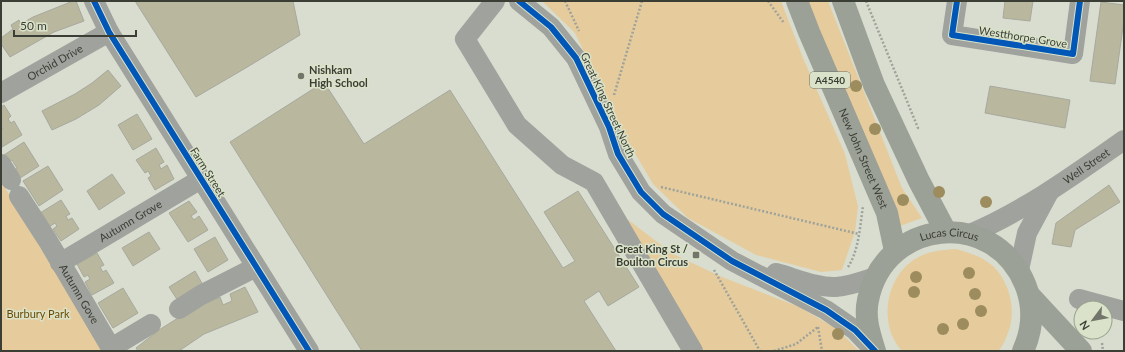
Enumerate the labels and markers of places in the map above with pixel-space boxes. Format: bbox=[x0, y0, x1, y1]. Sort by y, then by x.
place label: Nishkam High School bbox=[309, 63, 368, 89]
marker: Nishkam High School bbox=[296, 71, 306, 81]
place label: Great King St / Boulton Circus bbox=[615, 242, 688, 268]
marker: Great King St / Boulton Circus bbox=[691, 250, 701, 260]

